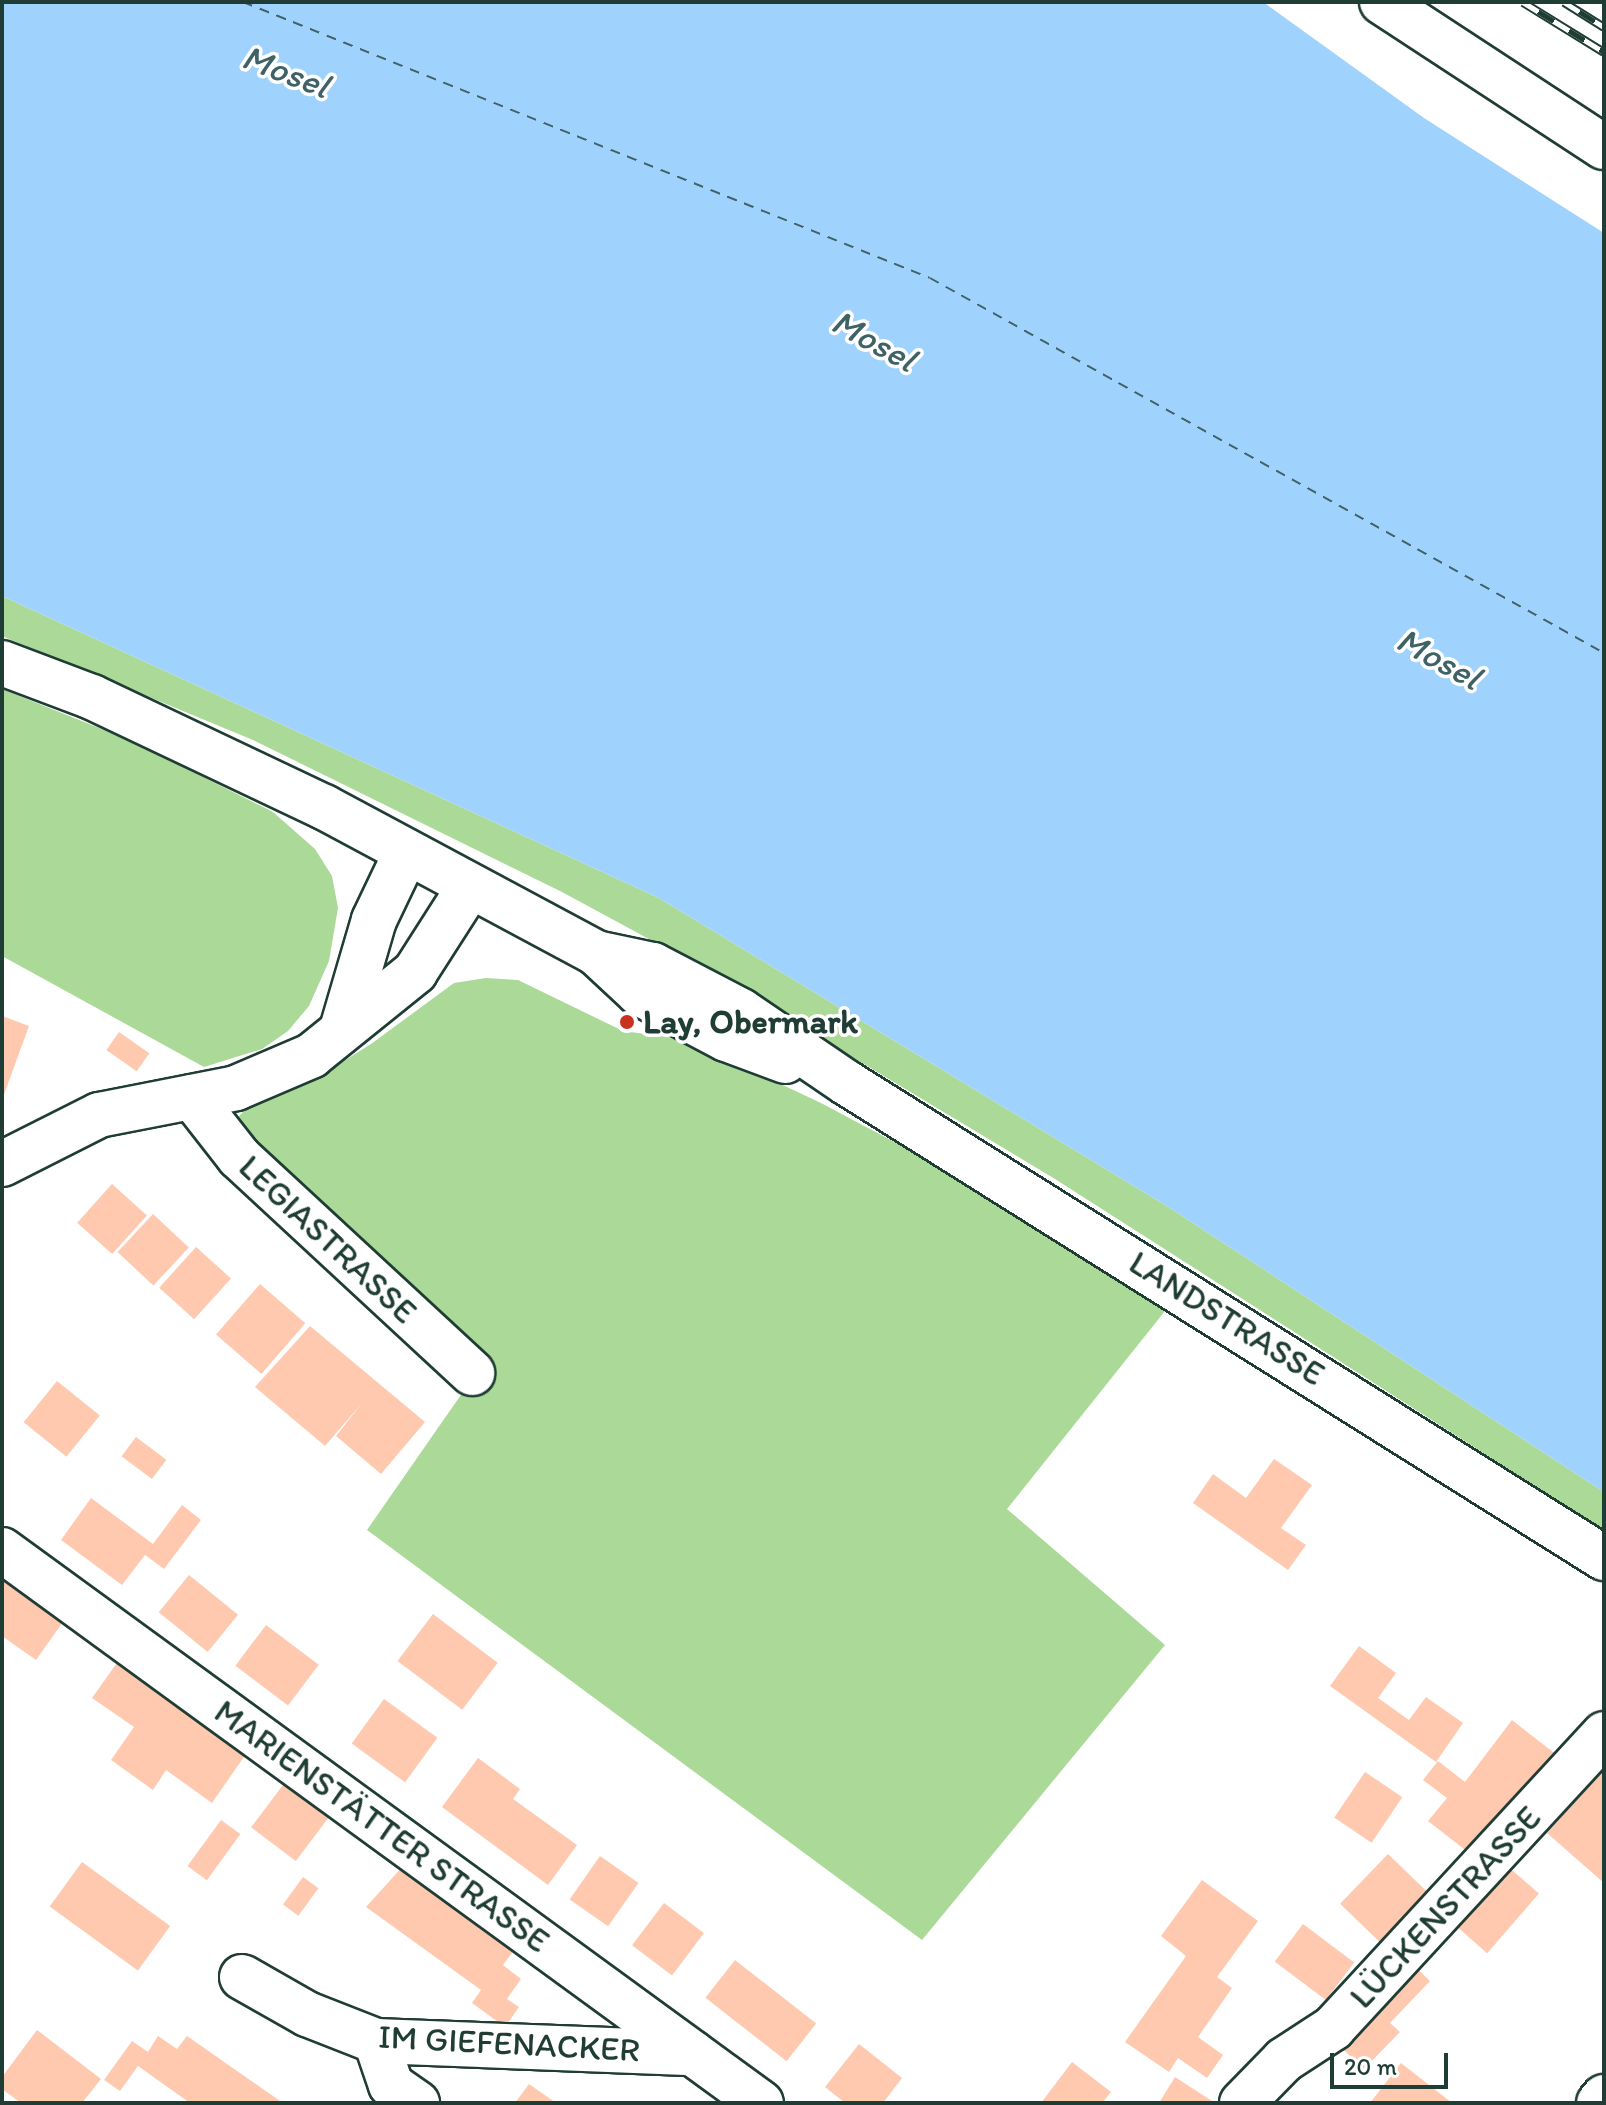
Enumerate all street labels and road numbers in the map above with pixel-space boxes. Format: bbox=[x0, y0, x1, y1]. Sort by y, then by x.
street label: LEGIASTRASSE bbox=[231, 1146, 425, 1332]
street label: LANDSTRASSE bbox=[1122, 1242, 1332, 1394]
street label: MARIENSTÄTTER STRASSE bbox=[207, 1691, 557, 1961]
street label: LÜCKENSTRASSE bbox=[1341, 1797, 1549, 2017]
street label: IM GIEFENACKER bbox=[375, 2016, 643, 2070]

